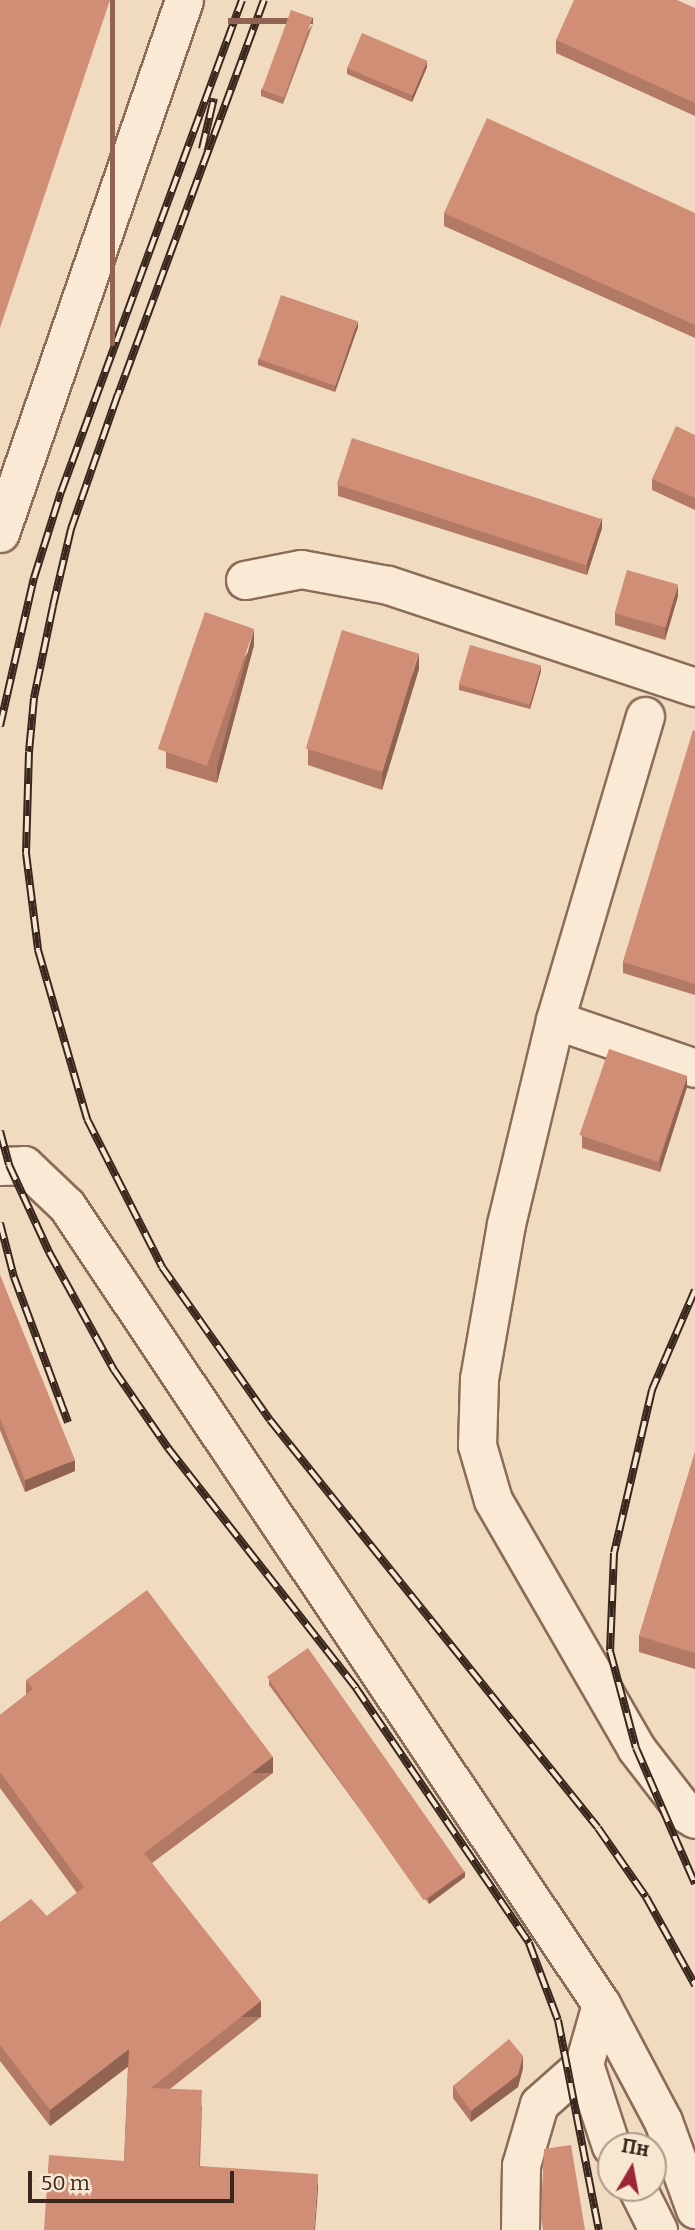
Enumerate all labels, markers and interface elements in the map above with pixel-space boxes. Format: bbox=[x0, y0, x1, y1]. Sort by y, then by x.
north arrow bbox=[597, 2132, 667, 2202]
text: Пн bbox=[620, 2134, 651, 2162]
scale bar bbox=[32, 2156, 238, 2200]
text: 50 m bbox=[41, 2170, 90, 2196]

